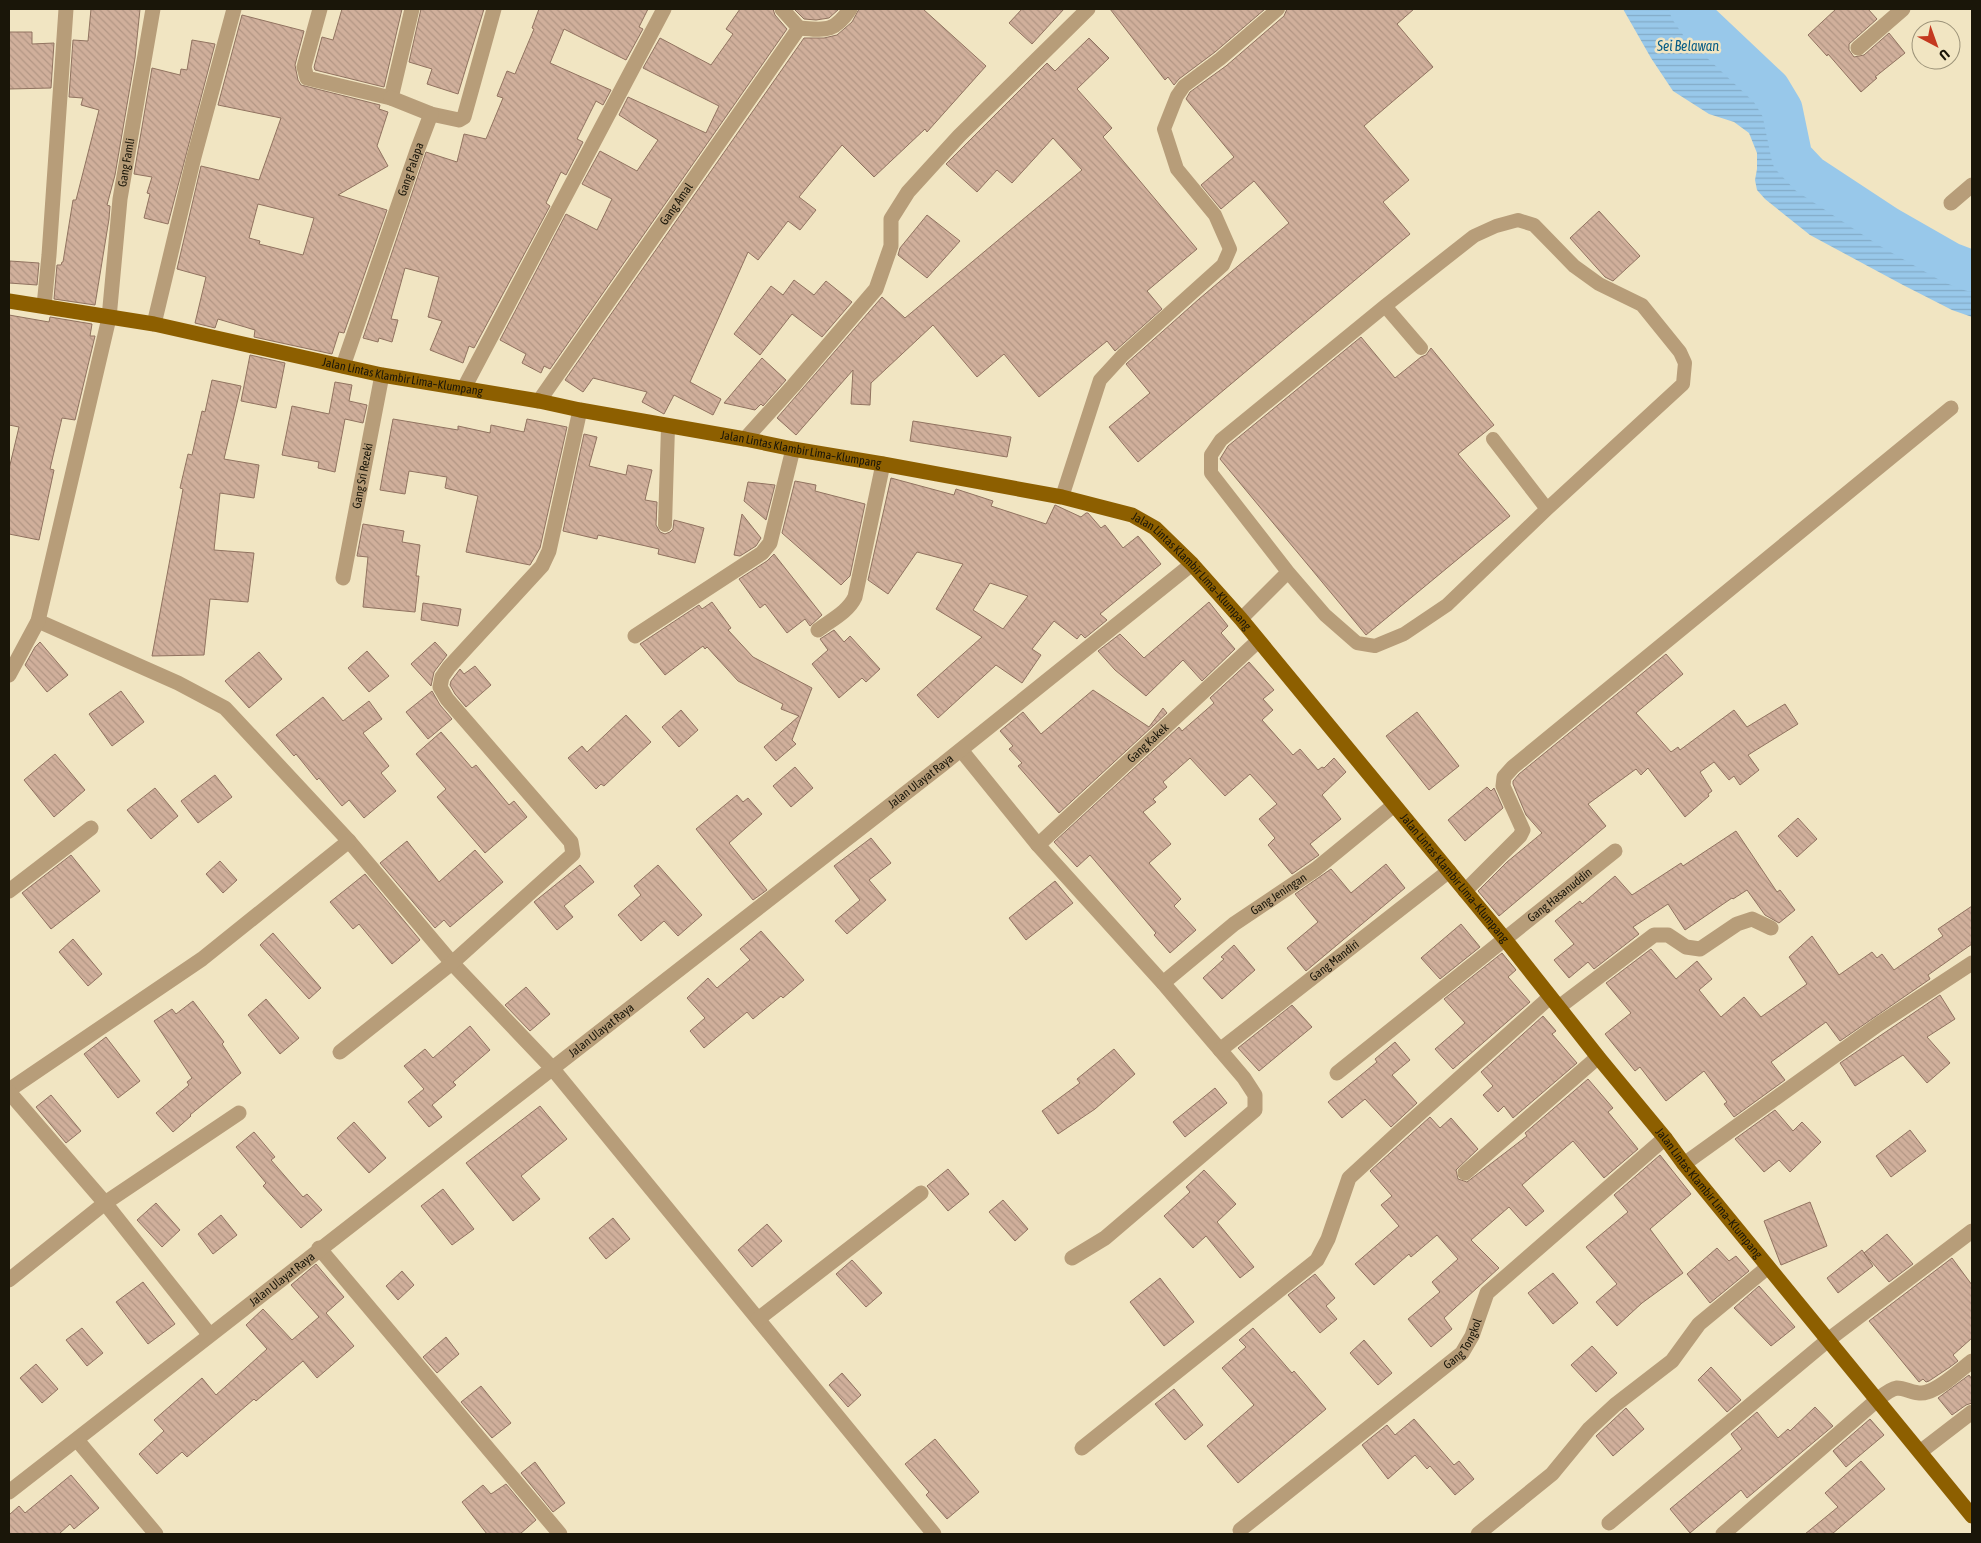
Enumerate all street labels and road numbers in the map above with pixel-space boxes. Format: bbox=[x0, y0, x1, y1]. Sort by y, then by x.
street label: Gang Famli bbox=[115, 137, 137, 188]
street label: Gang Palapa bbox=[395, 140, 427, 198]
street label: Gang Amal bbox=[657, 180, 696, 228]
street label: Jalan Lintas Klambir Lima–Klumpang bbox=[321, 355, 485, 399]
street label: Jalan Lintas Klambir Lima–Klumpang bbox=[719, 428, 883, 471]
street label: Gang Sri Rezeki bbox=[349, 442, 376, 510]
street label: Jalan Lintas Klambir Lima–Klumpang bbox=[1129, 509, 1255, 634]
street label: Gang Kakek bbox=[1124, 720, 1172, 766]
street label: Jalan Ulayat Raya bbox=[885, 751, 956, 811]
street label: Jalan Lintas Klambir Lima–Klumpang bbox=[1397, 811, 1512, 946]
street label: Gang Hasanuddin bbox=[1525, 865, 1595, 925]
street label: Gang Jeningan bbox=[1248, 870, 1309, 918]
street label: Gang Mandiri bbox=[1307, 937, 1362, 984]
street label: Jalan Ulayat Raya bbox=[566, 1000, 637, 1060]
street label: Jalan Lintas Klambir Lima–Klumpang bbox=[1652, 1125, 1766, 1262]
street label: Jalan Ulayat Raya bbox=[246, 1249, 317, 1309]
street label: Gang Tongkol bbox=[1441, 1316, 1485, 1372]

